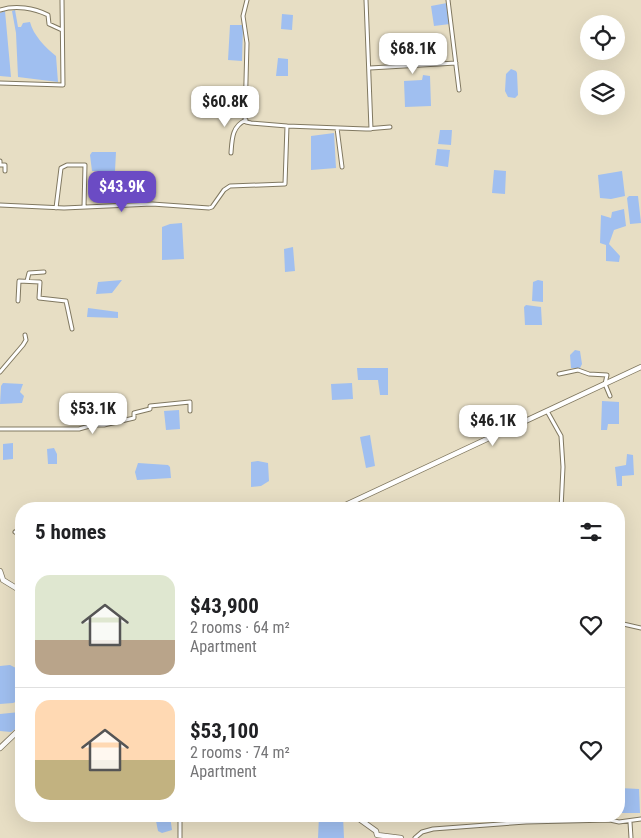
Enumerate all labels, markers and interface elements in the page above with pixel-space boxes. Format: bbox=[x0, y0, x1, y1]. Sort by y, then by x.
map controls bbox=[580, 15, 625, 115]
button: locate bbox=[580, 15, 625, 60]
pin: $68.1K bbox=[372, 32, 454, 75]
text: $68.1K bbox=[390, 39, 436, 58]
button: layers bbox=[580, 70, 625, 115]
pin: $60.8K bbox=[184, 86, 266, 128]
text: $60.8K bbox=[202, 92, 248, 111]
pin: $43.9K bbox=[81, 170, 163, 213]
text: $43.9K bbox=[99, 177, 145, 196]
pin: $53.1K bbox=[52, 392, 134, 435]
text: $53.1K bbox=[70, 399, 116, 418]
pin: $46.1K bbox=[452, 404, 534, 447]
text: $46.1K bbox=[470, 411, 516, 430]
icon: filters bbox=[577, 518, 605, 546]
text: 5 homes bbox=[35, 520, 106, 544]
text: $43,900 bbox=[190, 594, 259, 618]
icon: home bbox=[75, 595, 135, 655]
icon: heart bbox=[577, 611, 605, 639]
text: 2 rooms · 64 m² bbox=[190, 618, 290, 637]
text: Apartment bbox=[190, 637, 257, 656]
text: $53,100 bbox=[190, 719, 259, 743]
icon: home bbox=[75, 720, 135, 780]
icon: heart bbox=[577, 736, 605, 764]
text: 2 rooms · 74 m² bbox=[190, 743, 290, 762]
text: Apartment bbox=[190, 762, 257, 781]

